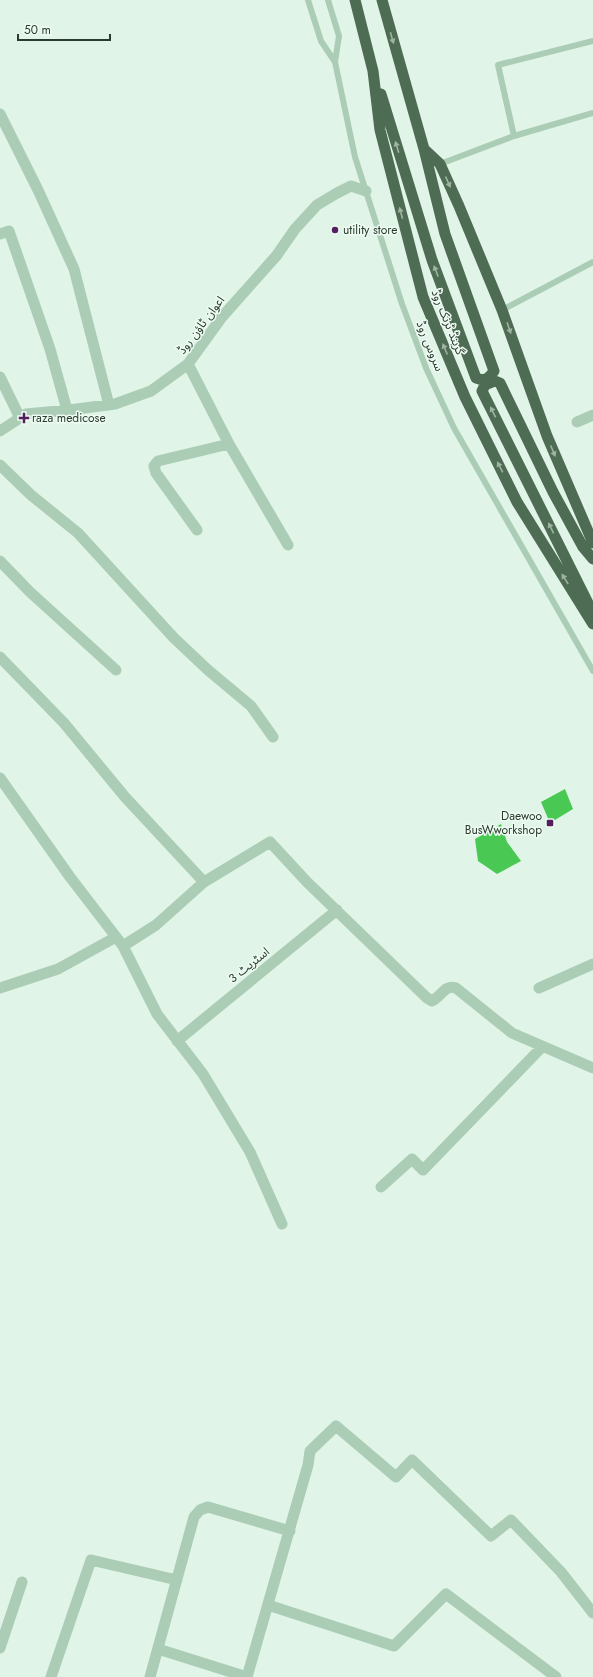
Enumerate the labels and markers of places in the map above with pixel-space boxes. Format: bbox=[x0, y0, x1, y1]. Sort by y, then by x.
place label: utility store bbox=[343, 221, 397, 239]
marker: utility store bbox=[330, 225, 340, 235]
place label: raza medicose bbox=[32, 409, 106, 427]
marker: raza medicose bbox=[19, 413, 29, 423]
place label: Daewoo BusWworkshop bbox=[465, 807, 542, 839]
marker: Daewoo BusWworkshop bbox=[545, 818, 555, 828]

